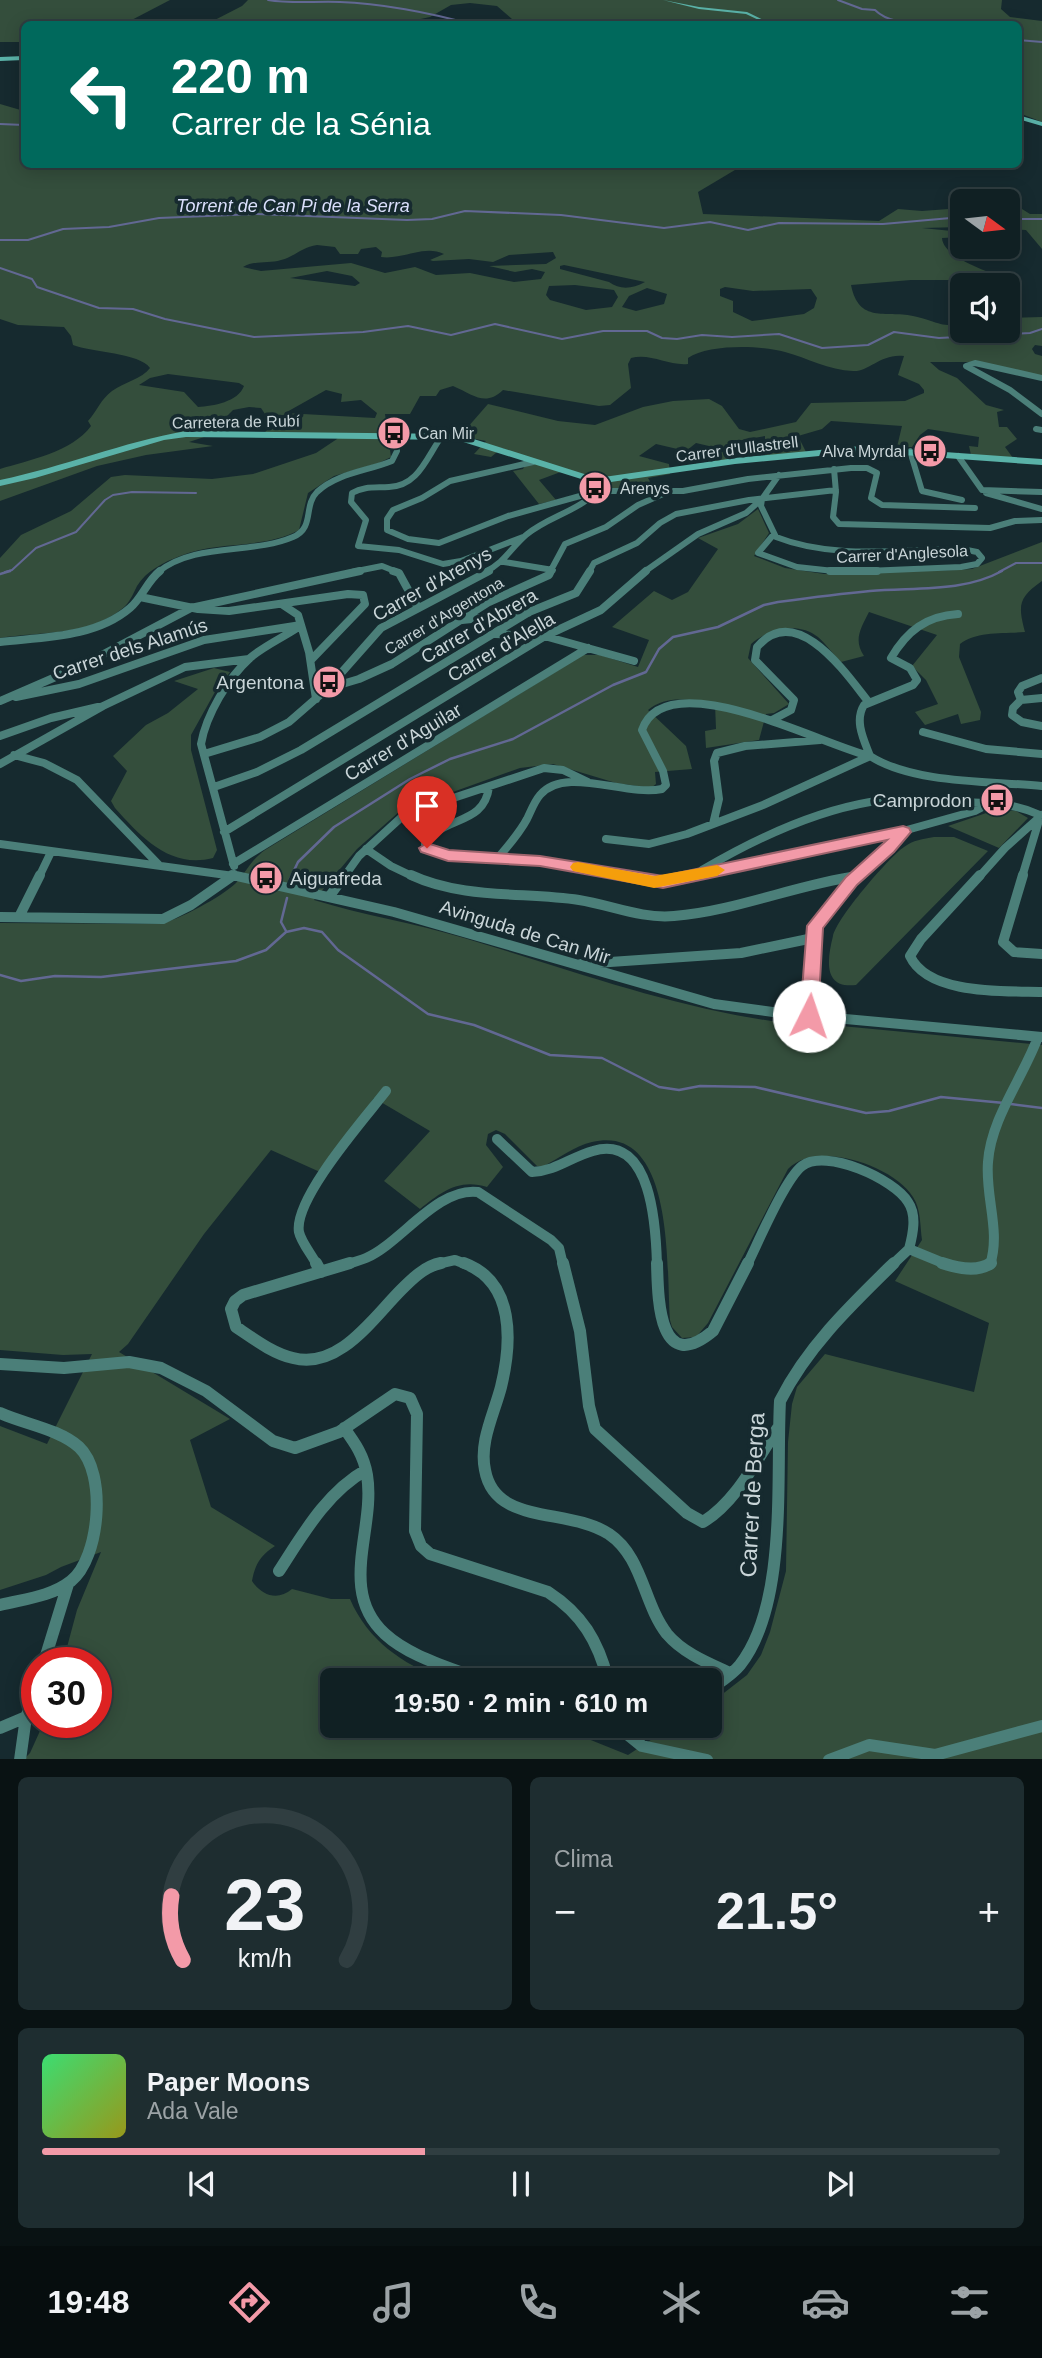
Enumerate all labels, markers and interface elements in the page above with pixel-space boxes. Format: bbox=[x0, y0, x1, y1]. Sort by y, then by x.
icon: left bbox=[56, 49, 147, 140]
text: 220 m bbox=[171, 49, 310, 103]
text: Carrer de la Sénia bbox=[171, 106, 431, 142]
north arrow bbox=[950, 189, 1020, 259]
map controls bbox=[950, 189, 1020, 343]
water label: Torrent de Can Pi de la Serra bbox=[176, 196, 410, 216]
button: sound bbox=[950, 273, 1020, 343]
street label: Carretera de Rubí bbox=[172, 412, 301, 432]
bus stop icon: Can Mir bbox=[375, 414, 413, 452]
place label: Can Mir bbox=[418, 425, 475, 442]
bus stop icon: Alva Myrdal bbox=[911, 432, 949, 470]
street label: Carrer d'Ullastrell bbox=[675, 433, 799, 465]
place label: Alva Myrdal bbox=[822, 443, 906, 460]
bus stop icon: Arenys bbox=[576, 469, 614, 507]
place label: Arenys bbox=[620, 480, 670, 497]
street label: Carrer d'Anglesola bbox=[836, 542, 968, 566]
street label: Carrer d'Arenys bbox=[369, 543, 495, 625]
street label: Carrer d'Argentona bbox=[382, 574, 507, 658]
street label: Carrer d'Abrera bbox=[417, 584, 541, 668]
street label: Carrer d'Alella bbox=[444, 608, 558, 686]
street label: Carrer dels Alamús bbox=[50, 614, 210, 684]
bus stop icon: Argentona bbox=[310, 663, 348, 701]
place label: Argentona bbox=[216, 672, 304, 693]
street label: Carrer d'Aguilar bbox=[341, 699, 466, 785]
pin bbox=[397, 776, 457, 848]
bus stop icon: Camprodon bbox=[978, 781, 1016, 819]
icon: arrive bbox=[408, 787, 446, 825]
place label: Camprodon bbox=[873, 790, 972, 811]
bus stop icon: Aiguafreda bbox=[247, 859, 285, 897]
place label: Aiguafreda bbox=[290, 868, 382, 889]
street label: Avinguda de Can Mir bbox=[437, 896, 613, 968]
position arrow bbox=[772, 979, 846, 1053]
street label: Carrer de Berga bbox=[735, 1412, 769, 1578]
speed limit sign: 30 bbox=[21, 1647, 112, 1738]
text: 19:50 · 2 min · 610 m bbox=[394, 1688, 648, 1718]
text: Clima bbox=[554, 1846, 613, 1872]
text: 23 bbox=[225, 1864, 305, 1945]
text: 21.5° bbox=[716, 1882, 838, 1940]
text: − bbox=[554, 1891, 576, 1933]
text: + bbox=[978, 1891, 1000, 1933]
text: km/h bbox=[238, 1943, 292, 1971]
text: Paper Moons bbox=[147, 2067, 310, 2097]
text: Ada Vale bbox=[147, 2098, 239, 2124]
icon: previous bbox=[183, 2165, 221, 2203]
icon: pause bbox=[502, 2165, 540, 2203]
icon: next bbox=[821, 2165, 859, 2203]
icon: directions bbox=[225, 2278, 274, 2327]
icon: music bbox=[369, 2278, 418, 2327]
icon: phone bbox=[513, 2278, 562, 2327]
icon: climate bbox=[657, 2278, 706, 2327]
icon: car bbox=[801, 2278, 850, 2327]
icon: filters bbox=[945, 2278, 994, 2327]
text: 19:48 bbox=[48, 2284, 129, 2320]

